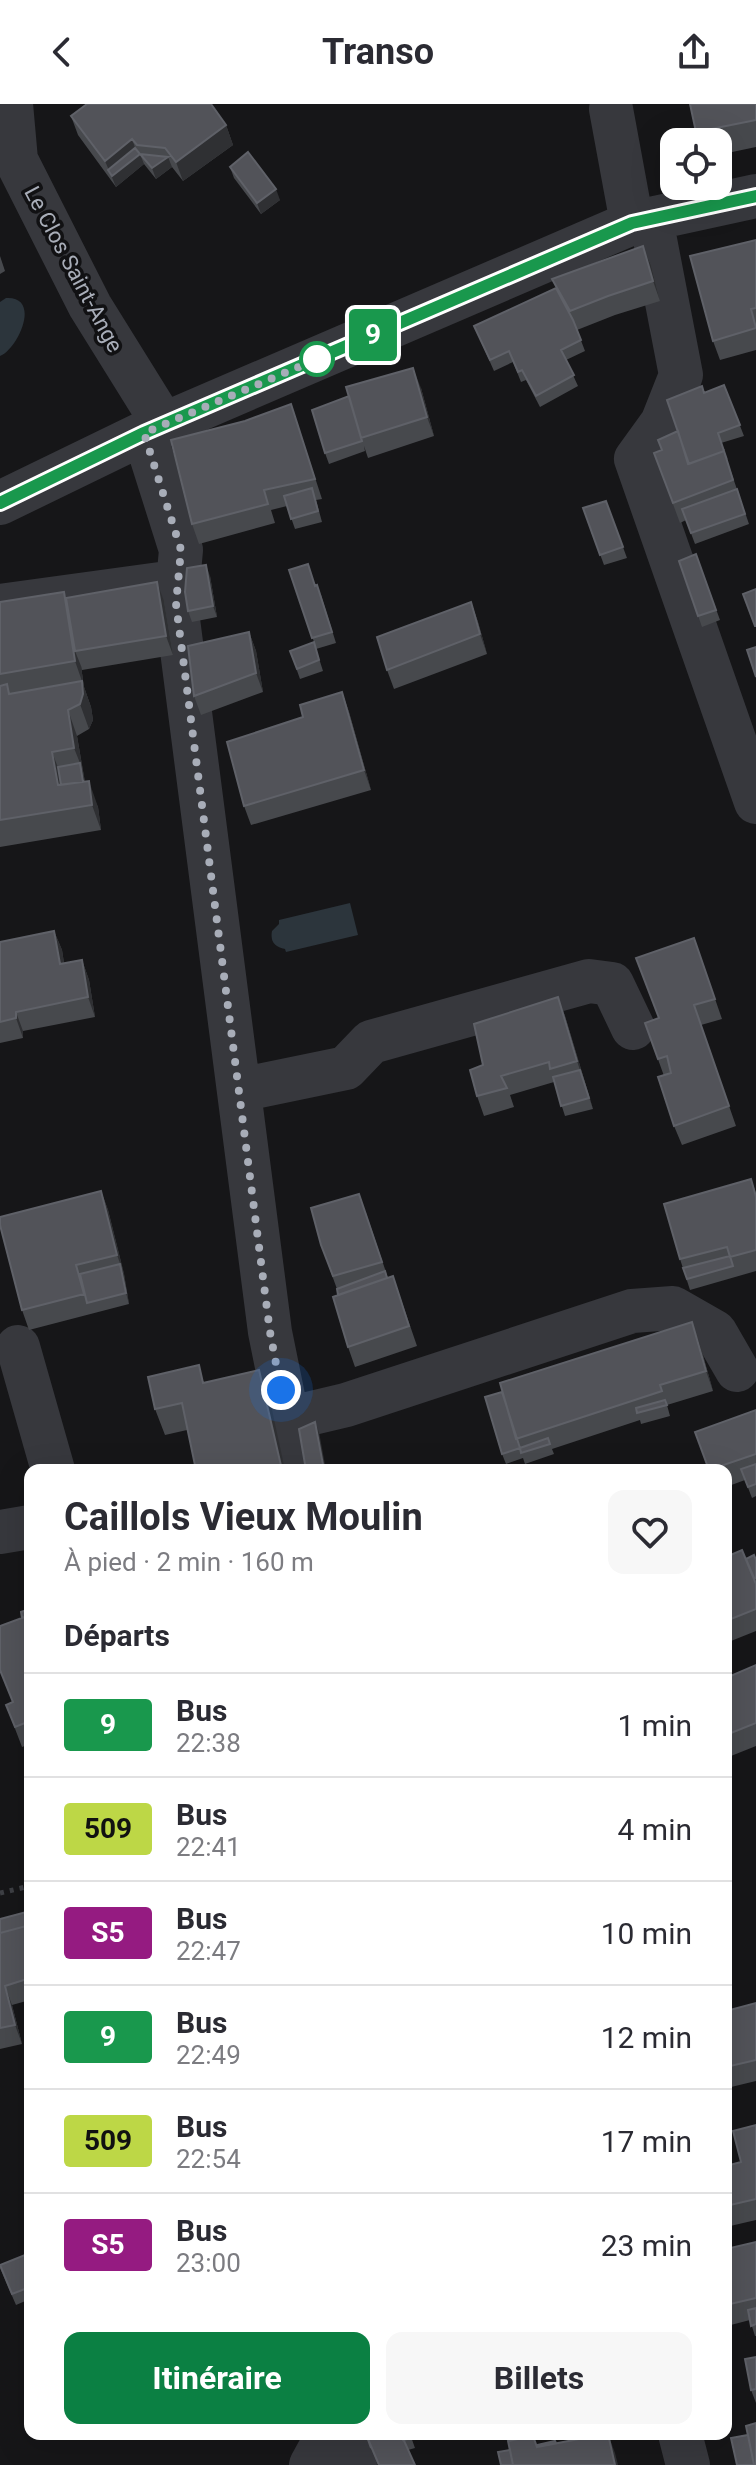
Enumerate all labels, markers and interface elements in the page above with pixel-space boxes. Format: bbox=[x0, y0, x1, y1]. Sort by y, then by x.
icon: back bbox=[40, 30, 84, 74]
icon: share bbox=[672, 30, 716, 74]
text: Transo bbox=[322, 31, 434, 73]
map controls bbox=[660, 128, 732, 200]
button: locate bbox=[660, 128, 732, 200]
street label: Le Clos Saint-Ange bbox=[19, 182, 128, 356]
line badge: 9 bbox=[347, 309, 399, 361]
text: 9 bbox=[365, 318, 381, 351]
unlabelled marker bbox=[300, 342, 334, 376]
your location bbox=[261, 1370, 301, 1410]
button: heart bbox=[608, 1490, 692, 1574]
text: Caillols Vieux Moulin bbox=[64, 1495, 423, 1539]
text: À pied · 2 min · 160 m bbox=[64, 1547, 314, 1577]
text: Départs bbox=[64, 1618, 170, 1653]
text: Bus bbox=[176, 1693, 227, 1728]
text: 9 bbox=[100, 1708, 116, 1741]
text: 1 min bbox=[618, 1708, 692, 1743]
text: 22:38 bbox=[176, 1728, 241, 1758]
text: Bus bbox=[176, 1797, 227, 1832]
text: 509 bbox=[84, 1812, 132, 1845]
text: 4 min bbox=[618, 1812, 692, 1847]
text: 22:41 bbox=[176, 1832, 241, 1862]
text: Bus bbox=[176, 1901, 227, 1936]
text: S5 bbox=[91, 1916, 125, 1949]
text: 10 min bbox=[601, 1916, 692, 1951]
text: 22:47 bbox=[176, 1936, 241, 1966]
text: Bus bbox=[176, 2005, 227, 2040]
text: 9 bbox=[100, 2020, 116, 2053]
text: 12 min bbox=[601, 2020, 692, 2055]
text: 22:49 bbox=[176, 2040, 241, 2070]
text: Bus bbox=[176, 2109, 227, 2144]
text: 509 bbox=[84, 2124, 132, 2157]
text: 17 min bbox=[601, 2124, 692, 2159]
text: 22:54 bbox=[176, 2144, 241, 2174]
text: Bus bbox=[176, 2213, 227, 2248]
text: S5 bbox=[91, 2228, 125, 2261]
text: 23 min bbox=[601, 2228, 692, 2263]
text: 23:00 bbox=[176, 2248, 241, 2278]
button: Itinéraire bbox=[64, 2332, 370, 2424]
button: Billets bbox=[386, 2332, 692, 2424]

